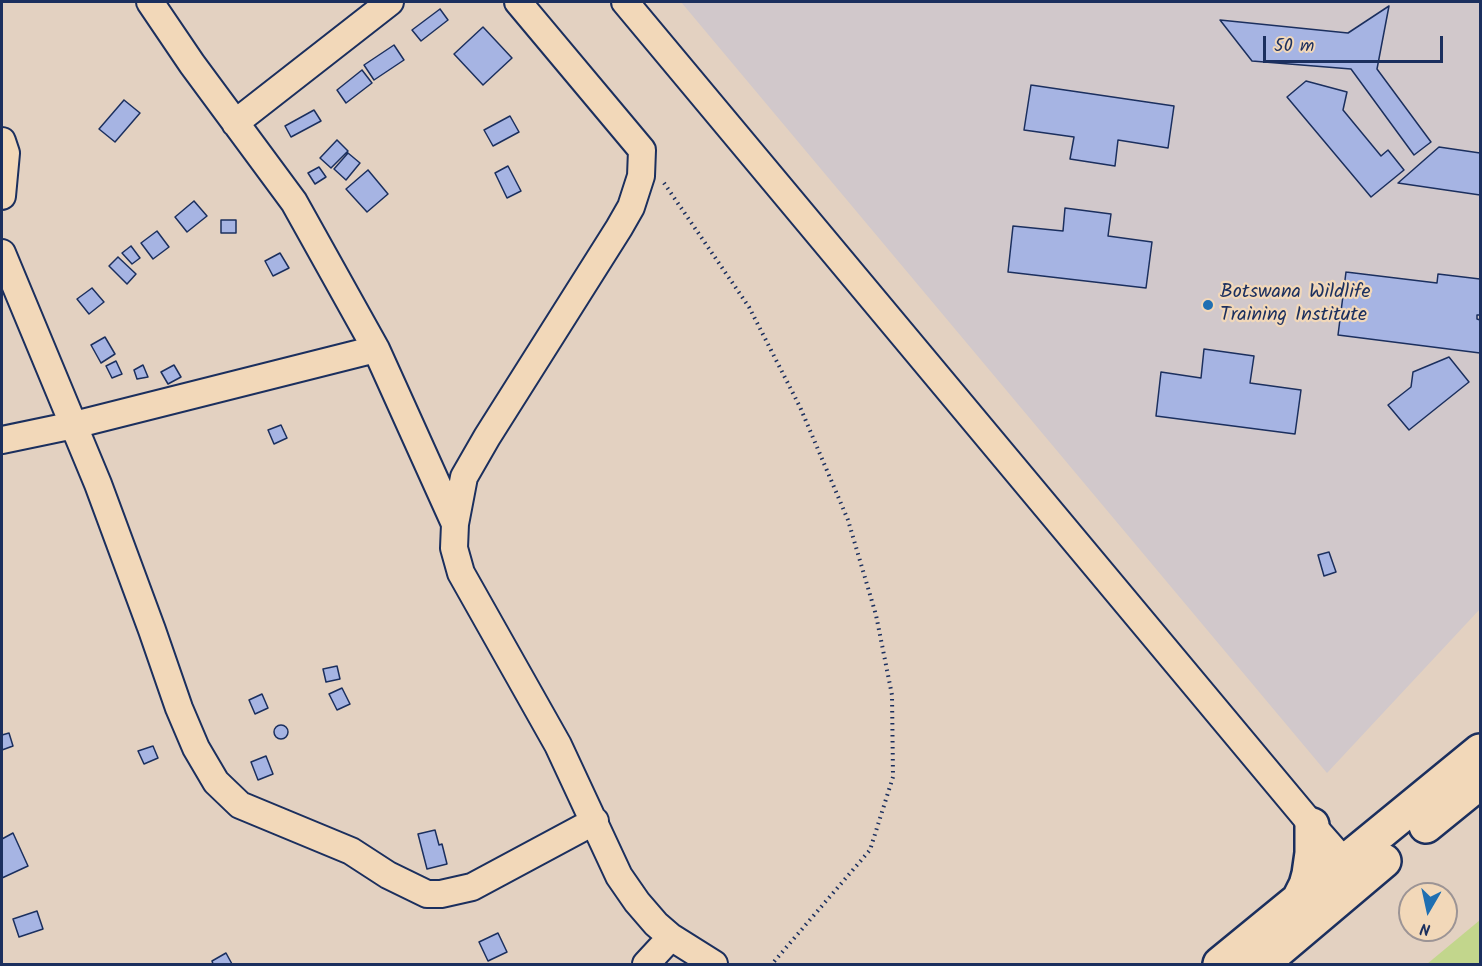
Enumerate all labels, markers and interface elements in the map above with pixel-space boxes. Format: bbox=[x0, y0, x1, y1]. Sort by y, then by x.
scale bar bbox=[1266, 24, 1446, 62]
text: 50 m bbox=[1274, 32, 1314, 61]
place label: Botswana Wildlife Training Institute bbox=[1220, 282, 1370, 329]
marker: Botswana Wildlife Training Institute bbox=[1201, 298, 1215, 312]
north arrow bbox=[1398, 882, 1458, 942]
text: N bbox=[1418, 915, 1432, 941]

